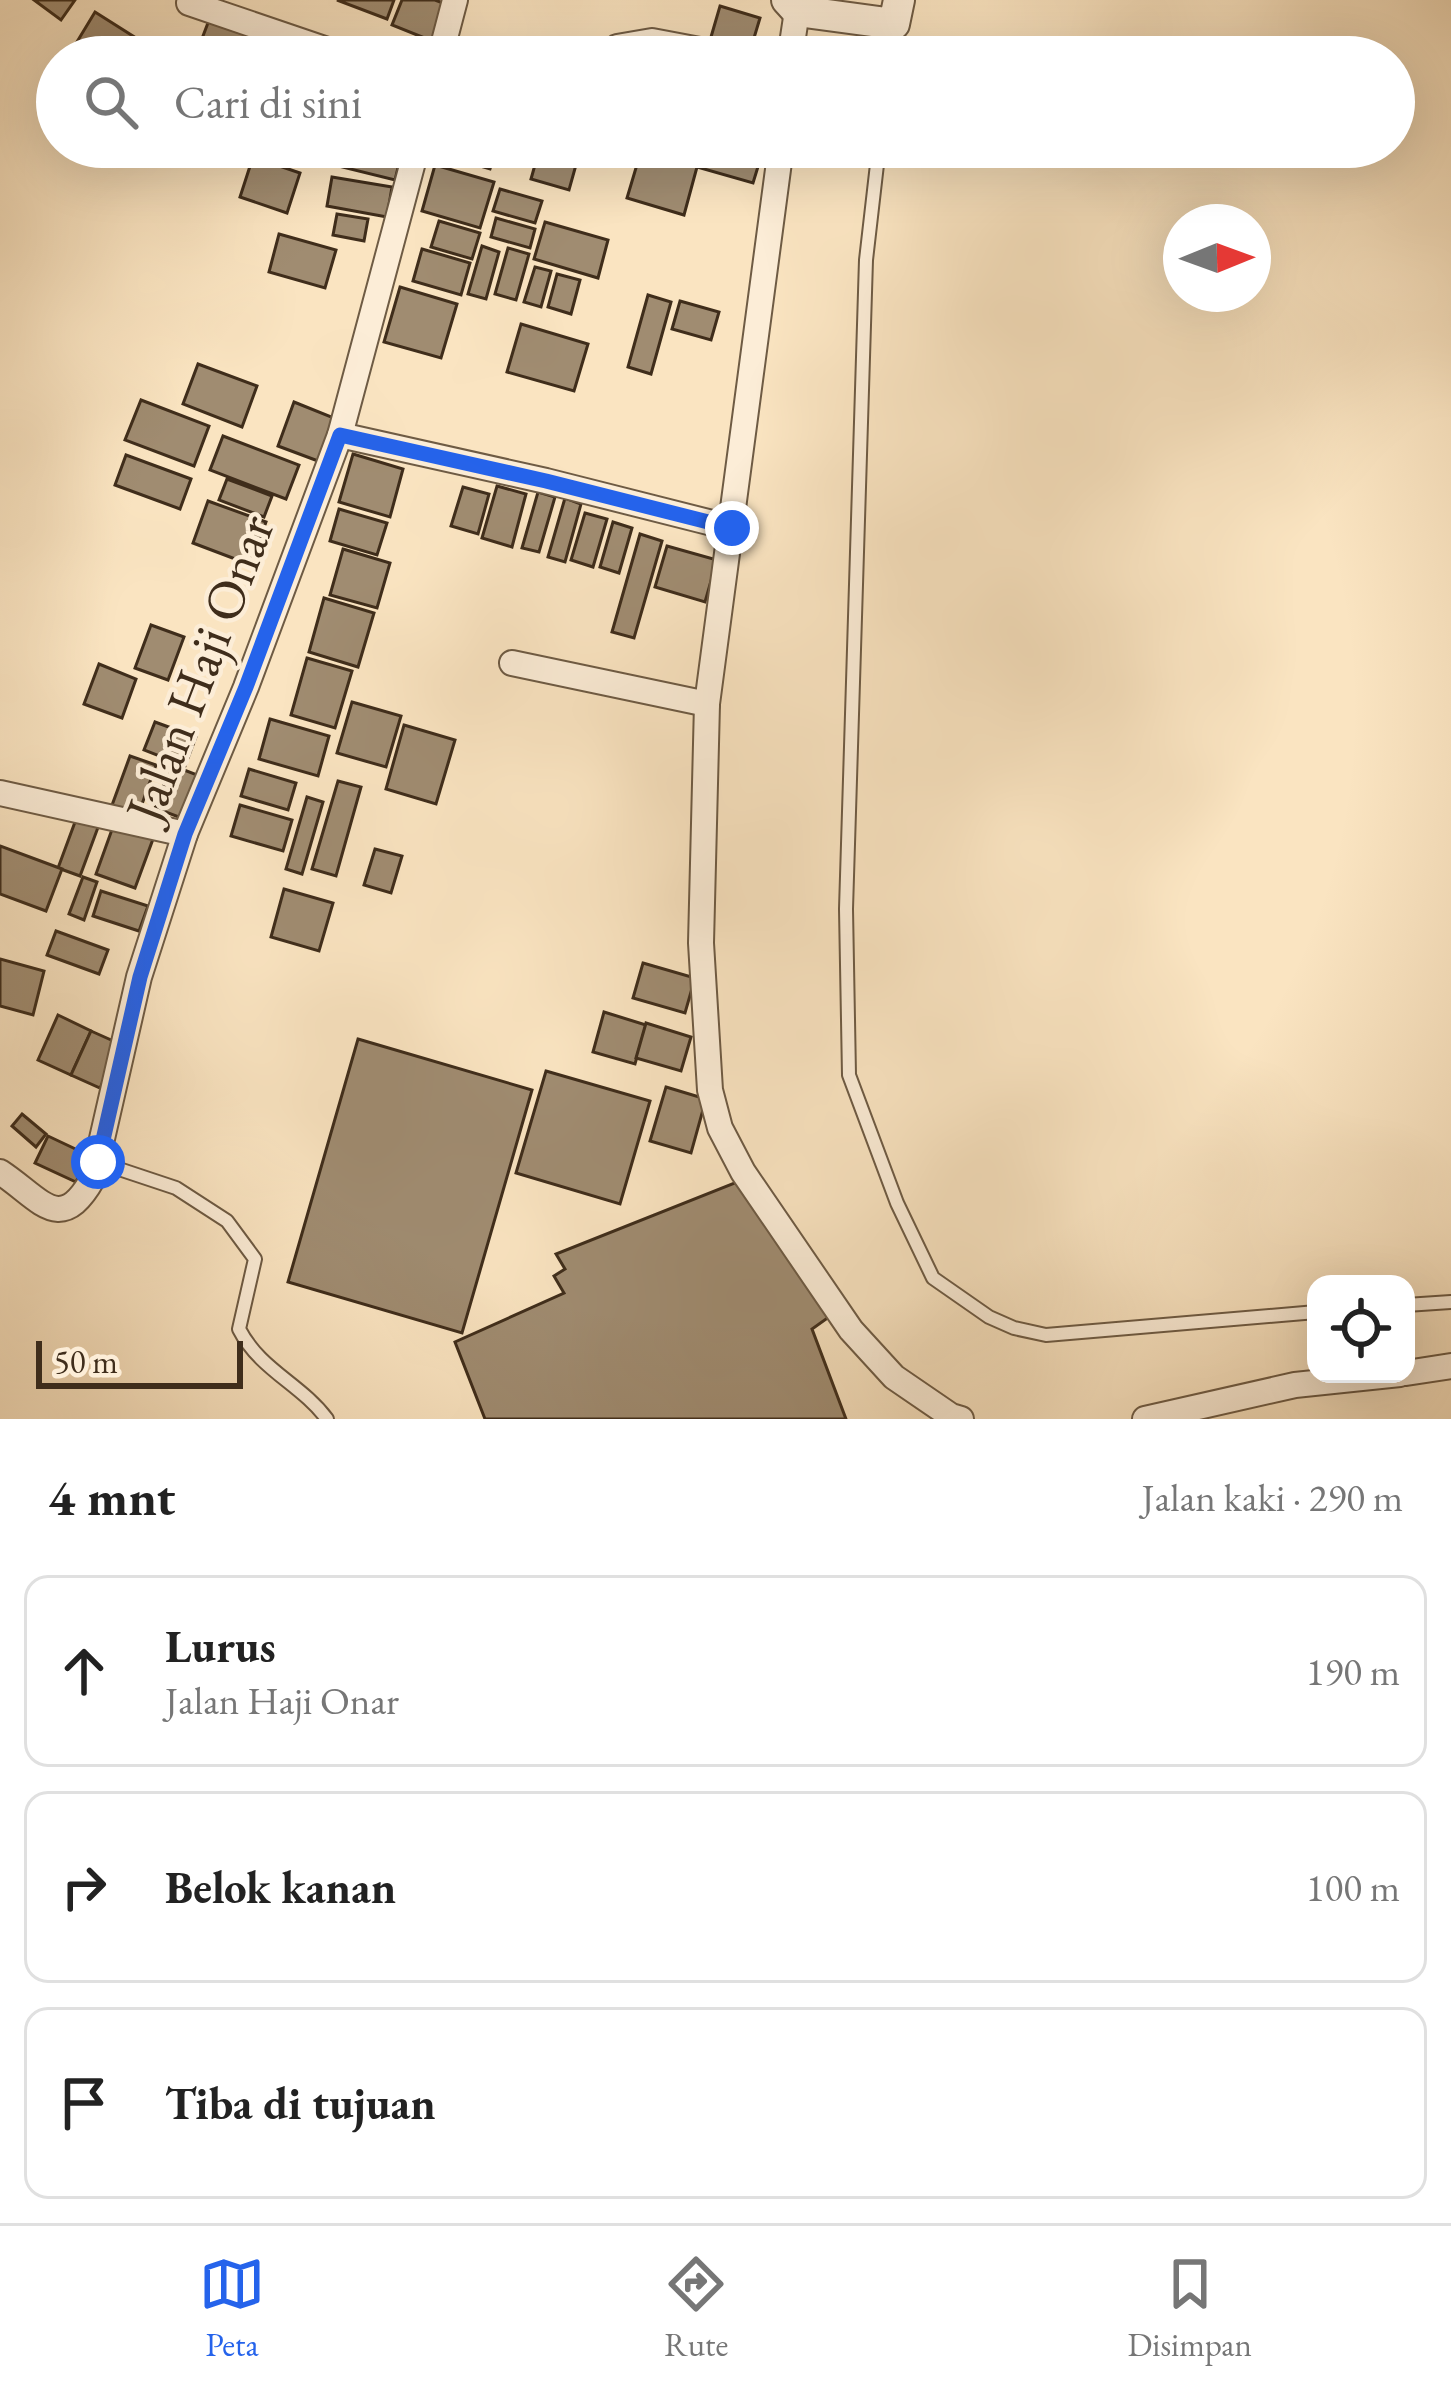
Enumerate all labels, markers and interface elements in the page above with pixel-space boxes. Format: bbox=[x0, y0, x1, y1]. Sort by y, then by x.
search box bbox=[36, 36, 1415, 168]
icon: search bbox=[78, 69, 144, 135]
text: Cari di sini bbox=[174, 73, 362, 131]
north arrow bbox=[1163, 204, 1271, 312]
route end bbox=[705, 501, 759, 555]
street label: Jalan Haji Onar bbox=[107, 504, 290, 836]
route start bbox=[71, 1135, 125, 1189]
map controls bbox=[1307, 1275, 1415, 1383]
button: locate bbox=[1307, 1275, 1415, 1383]
scale bar bbox=[36, 1335, 243, 1388]
text: 50 m bbox=[54, 1340, 118, 1383]
text: 4 mnt bbox=[48, 1464, 175, 1530]
text: Jalan kaki · 290 m bbox=[1141, 1472, 1403, 1523]
text: Lurus bbox=[165, 1617, 276, 1675]
icon: ahead bbox=[51, 1638, 117, 1704]
text: 190 m bbox=[1306, 1646, 1400, 1697]
text: Jalan Haji Onar bbox=[165, 1675, 399, 1726]
icon: right bbox=[51, 1854, 117, 1920]
text: Belok kanan bbox=[165, 1858, 396, 1916]
text: 100 m bbox=[1306, 1862, 1400, 1913]
icon: arrive bbox=[51, 2070, 117, 2136]
text: Tiba di tujuan bbox=[165, 2074, 436, 2132]
tab: Peta bbox=[199, 2251, 265, 2366]
tab: Rute bbox=[663, 2251, 729, 2366]
tab: Disimpan bbox=[1127, 2251, 1252, 2366]

